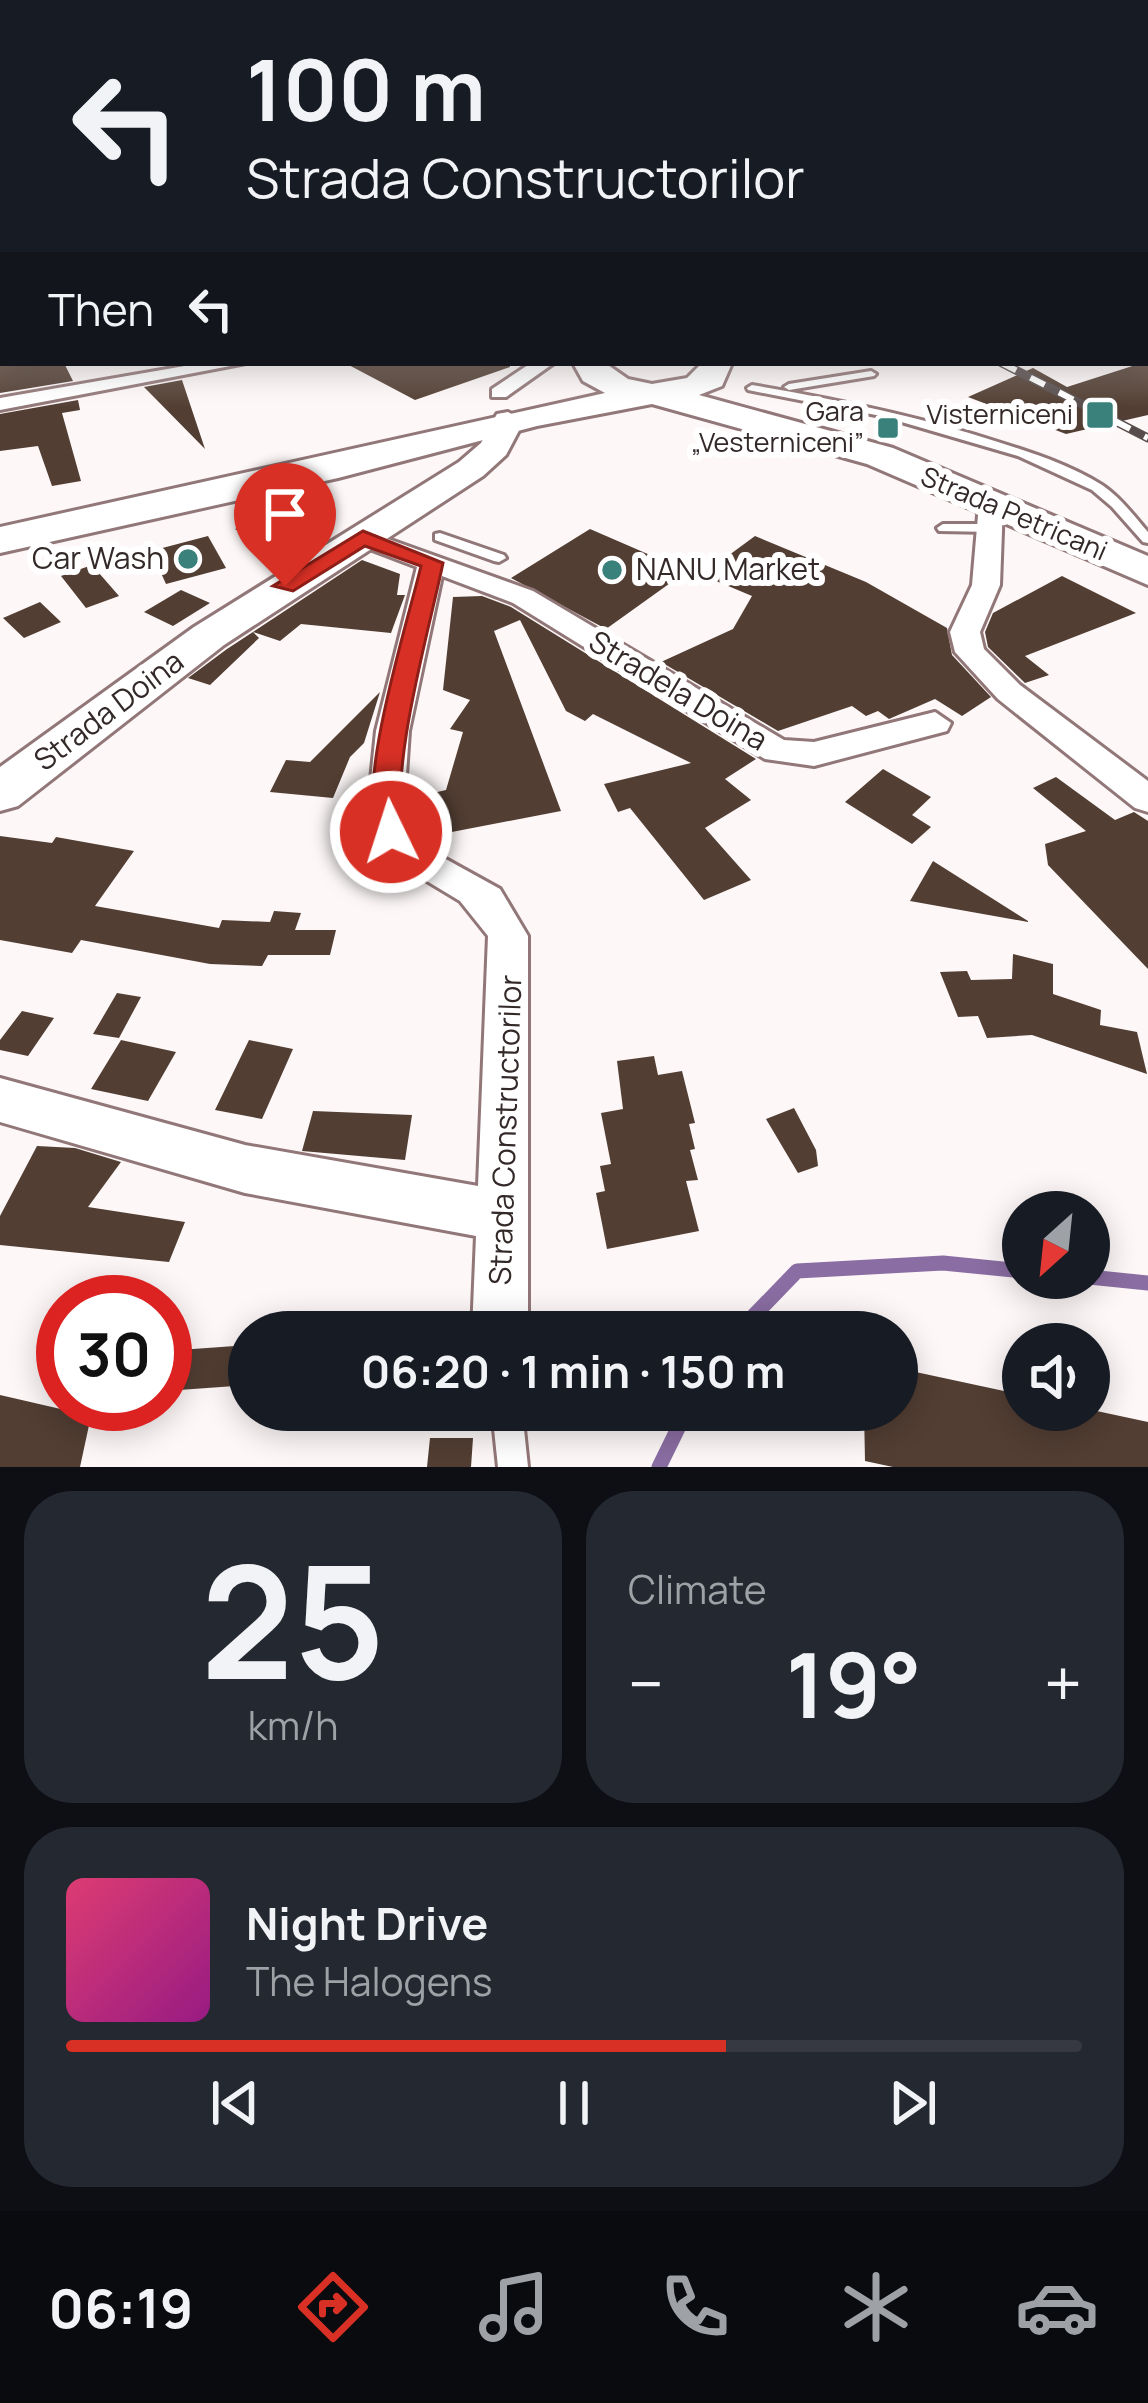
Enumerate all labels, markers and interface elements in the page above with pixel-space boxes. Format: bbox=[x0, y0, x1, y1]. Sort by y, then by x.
text: 100 m bbox=[246, 31, 486, 146]
icon: left bbox=[48, 48, 204, 204]
text: Strada Constructorilor bbox=[246, 140, 805, 214]
icon: left bbox=[178, 276, 244, 342]
text: Then bbox=[48, 278, 154, 340]
place label: Gara „Vesterniceni” bbox=[691, 392, 864, 460]
place label: Visterniceni bbox=[926, 395, 1073, 432]
marker: Visterniceni bbox=[1084, 399, 1116, 431]
marker: Gara „Vesterniceni” bbox=[875, 415, 901, 441]
street label: Strada Petricani bbox=[916, 457, 1113, 569]
pin bbox=[234, 463, 336, 586]
icon: arrive bbox=[252, 481, 318, 547]
place label: Car Wash bbox=[32, 537, 164, 578]
marker: Car Wash bbox=[175, 546, 201, 572]
place label: NANU Market bbox=[636, 548, 820, 589]
marker: NANU Market bbox=[599, 557, 625, 583]
street label: Stradela Doina bbox=[582, 620, 776, 759]
street label: Strada Doina bbox=[25, 640, 191, 780]
position arrow bbox=[328, 769, 454, 895]
street label: Strada Constructorilor bbox=[479, 974, 530, 1286]
north arrow bbox=[1002, 1191, 1110, 1299]
map controls bbox=[1002, 1191, 1110, 1431]
speed limit sign: 30 bbox=[36, 1275, 192, 1431]
button: sound bbox=[1002, 1323, 1110, 1431]
text: 06:20 · 1 min · 150 m bbox=[361, 1340, 785, 1402]
text: 25 bbox=[201, 1513, 385, 1726]
text: Climate bbox=[628, 1562, 767, 1616]
text: 19° bbox=[786, 1622, 922, 1745]
text: − bbox=[628, 1638, 664, 1728]
text: + bbox=[1044, 1638, 1082, 1728]
text: km/h bbox=[248, 1698, 338, 1752]
text: Night Drive bbox=[246, 1892, 488, 1954]
text: The Halogens bbox=[246, 1954, 493, 2008]
icon: previous bbox=[202, 2070, 268, 2136]
icon: pause bbox=[541, 2070, 607, 2136]
icon: next bbox=[880, 2070, 946, 2136]
icon: directions bbox=[291, 2265, 375, 2349]
icon: music bbox=[472, 2265, 556, 2349]
icon: phone bbox=[653, 2265, 737, 2349]
icon: climate bbox=[834, 2265, 918, 2349]
icon: car bbox=[1015, 2265, 1099, 2349]
text: 06:19 bbox=[49, 2270, 193, 2344]

